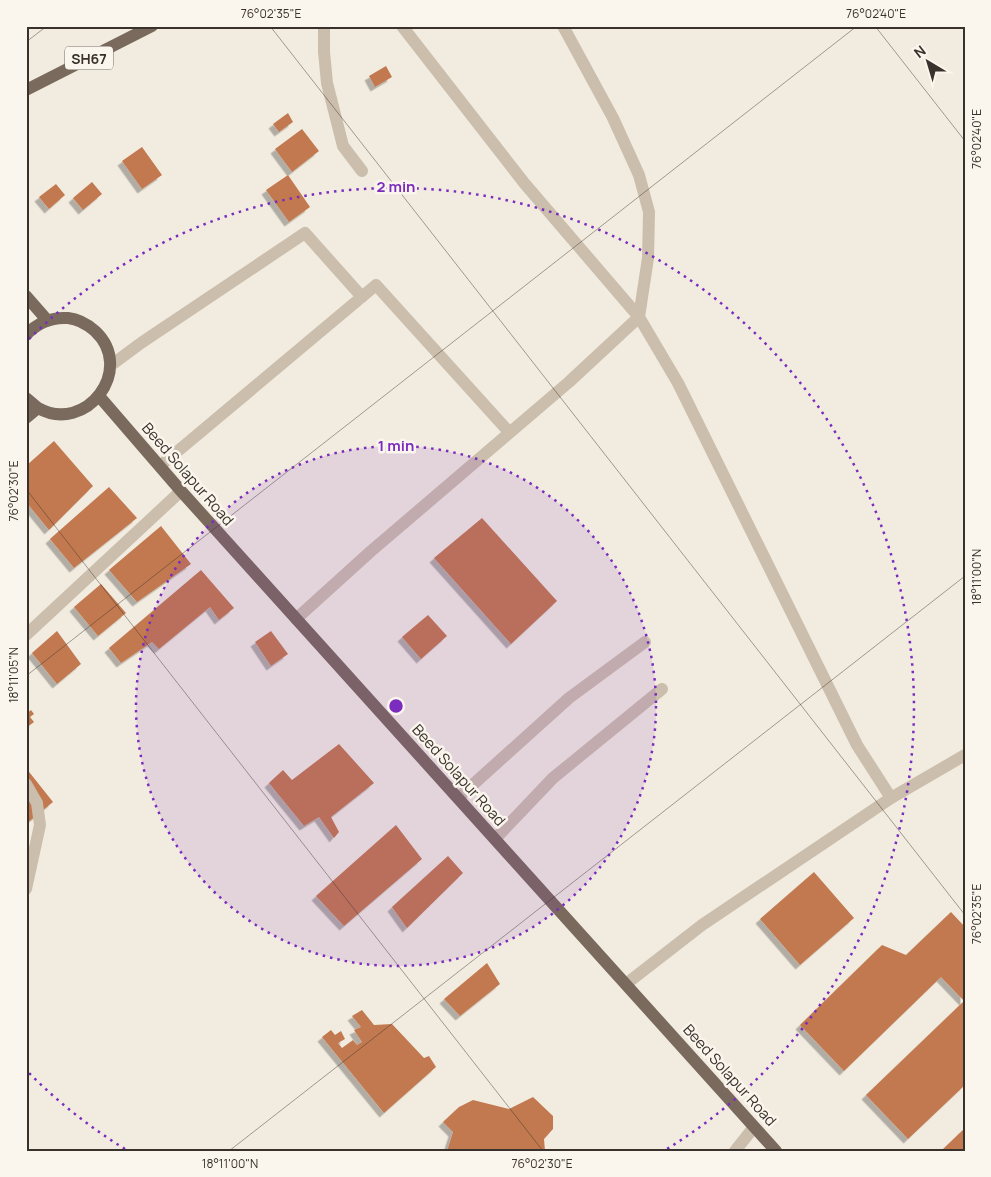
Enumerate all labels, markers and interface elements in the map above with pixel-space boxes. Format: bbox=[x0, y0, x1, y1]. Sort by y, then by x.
text: 76°02'35"E bbox=[241, 5, 302, 22]
text: 76°02'40"E bbox=[846, 5, 906, 22]
north arrow bbox=[904, 38, 954, 88]
text: N bbox=[910, 41, 930, 62]
road number: SH67 bbox=[65, 46, 113, 70]
text: 76°02'40"E bbox=[968, 109, 985, 169]
text: 2 min bbox=[376, 176, 416, 197]
street label: Beed Solapur Road bbox=[137, 418, 239, 530]
text: 1 min bbox=[378, 435, 414, 456]
text: 76°02'30"E bbox=[5, 460, 22, 522]
text: 18°11'00"N bbox=[968, 549, 985, 605]
text: 18°11'05"N bbox=[5, 647, 22, 703]
centre of rings bbox=[387, 697, 405, 715]
street label: Beed Solapur Road bbox=[408, 720, 510, 830]
text: 76°02'35"E bbox=[968, 883, 985, 944]
street label: Beed Solapur Road bbox=[679, 1020, 781, 1130]
text: 18°11'00"N bbox=[202, 1155, 258, 1172]
text: 76°02'30"E bbox=[511, 1155, 573, 1172]

